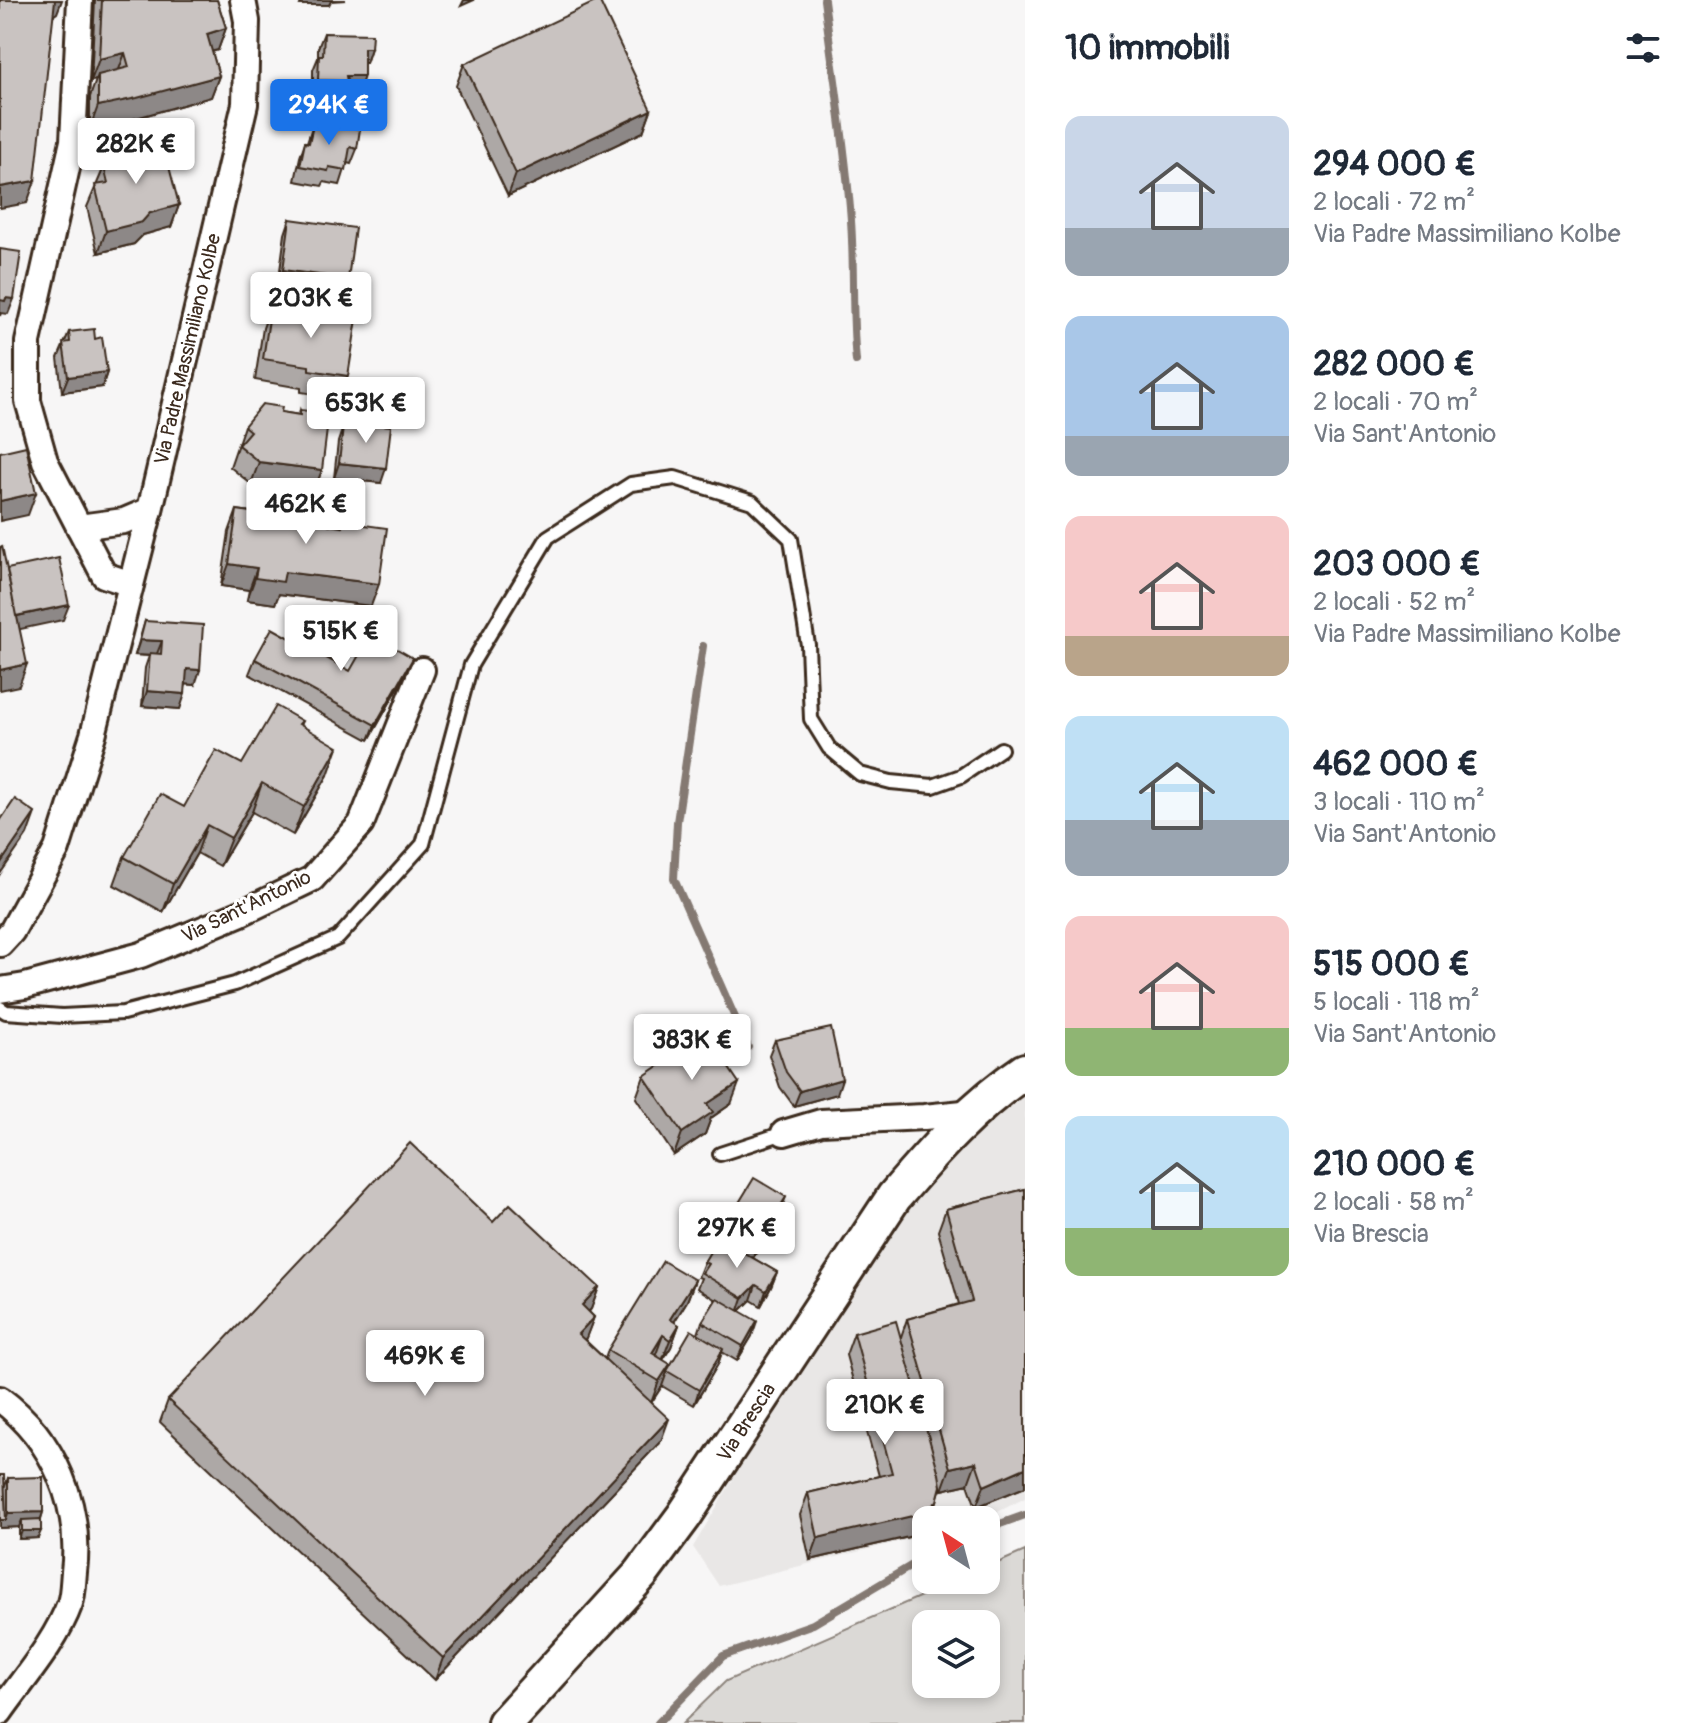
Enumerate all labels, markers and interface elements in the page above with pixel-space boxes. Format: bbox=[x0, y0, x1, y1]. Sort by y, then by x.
icon: filters bbox=[1621, 26, 1665, 70]
text: 10 immobili bbox=[1065, 27, 1230, 70]
pin: 294K € bbox=[264, 79, 394, 147]
text: 294K € bbox=[288, 89, 370, 121]
pin: 282K € bbox=[71, 118, 201, 186]
text: 282K € bbox=[96, 128, 176, 160]
text: 294 000 € bbox=[1313, 143, 1476, 186]
icon: home bbox=[1129, 148, 1225, 244]
text: 2 locali · 72 m² bbox=[1313, 186, 1475, 218]
text: Via Padre Massimiliano Kolbe bbox=[1313, 218, 1620, 250]
street label: Via Padre Massimiliano Kolbe bbox=[149, 231, 226, 467]
pin: 203K € bbox=[246, 272, 376, 340]
text: 203K € bbox=[268, 282, 354, 314]
text: 282 000 € bbox=[1313, 343, 1475, 386]
icon: home bbox=[1129, 348, 1225, 444]
pin: 653K € bbox=[301, 377, 431, 445]
text: 2 locali · 70 m² bbox=[1313, 386, 1478, 418]
text: 653K € bbox=[325, 387, 407, 419]
text: Via Sant'Antonio bbox=[1313, 418, 1496, 450]
pin: 462K € bbox=[241, 478, 371, 546]
text: 462K € bbox=[264, 488, 348, 520]
text: 203 000 € bbox=[1313, 543, 1481, 586]
icon: home bbox=[1129, 548, 1225, 644]
text: 2 locali · 52 m² bbox=[1313, 586, 1475, 618]
pin: 515K € bbox=[276, 605, 406, 673]
text: 515K € bbox=[303, 615, 379, 647]
text: Via Padre Massimiliano Kolbe bbox=[1313, 618, 1620, 650]
text: 462 000 € bbox=[1313, 743, 1478, 786]
icon: home bbox=[1129, 748, 1225, 844]
text: 3 locali · 110 m² bbox=[1313, 786, 1485, 818]
text: Via Sant'Antonio bbox=[1313, 818, 1496, 850]
street label: Via Sant'Antonio bbox=[177, 864, 315, 949]
text: 515 000 € bbox=[1313, 943, 1470, 986]
icon: home bbox=[1129, 948, 1225, 1044]
text: 5 locali · 118 m² bbox=[1313, 986, 1480, 1018]
pin: 383K € bbox=[627, 1014, 757, 1082]
text: Via Sant'Antonio bbox=[1313, 1018, 1496, 1050]
text: 383K € bbox=[652, 1024, 732, 1056]
text: 210 000 € bbox=[1313, 1143, 1475, 1186]
icon: home bbox=[1129, 1148, 1225, 1244]
text: 2 locali · 58 m² bbox=[1313, 1186, 1474, 1218]
pin: 297K € bbox=[672, 1202, 802, 1270]
text: 297K € bbox=[697, 1212, 777, 1244]
text: Via Brescia bbox=[1313, 1218, 1429, 1250]
pin: 469K € bbox=[360, 1330, 490, 1398]
text: 469K € bbox=[384, 1340, 466, 1372]
street label: Via Brescia bbox=[712, 1378, 781, 1466]
pin: 210K € bbox=[820, 1379, 950, 1447]
text: 210K € bbox=[845, 1389, 925, 1421]
north arrow bbox=[912, 1506, 1000, 1594]
map controls bbox=[912, 1506, 1000, 1698]
button: layers bbox=[912, 1610, 1000, 1698]

